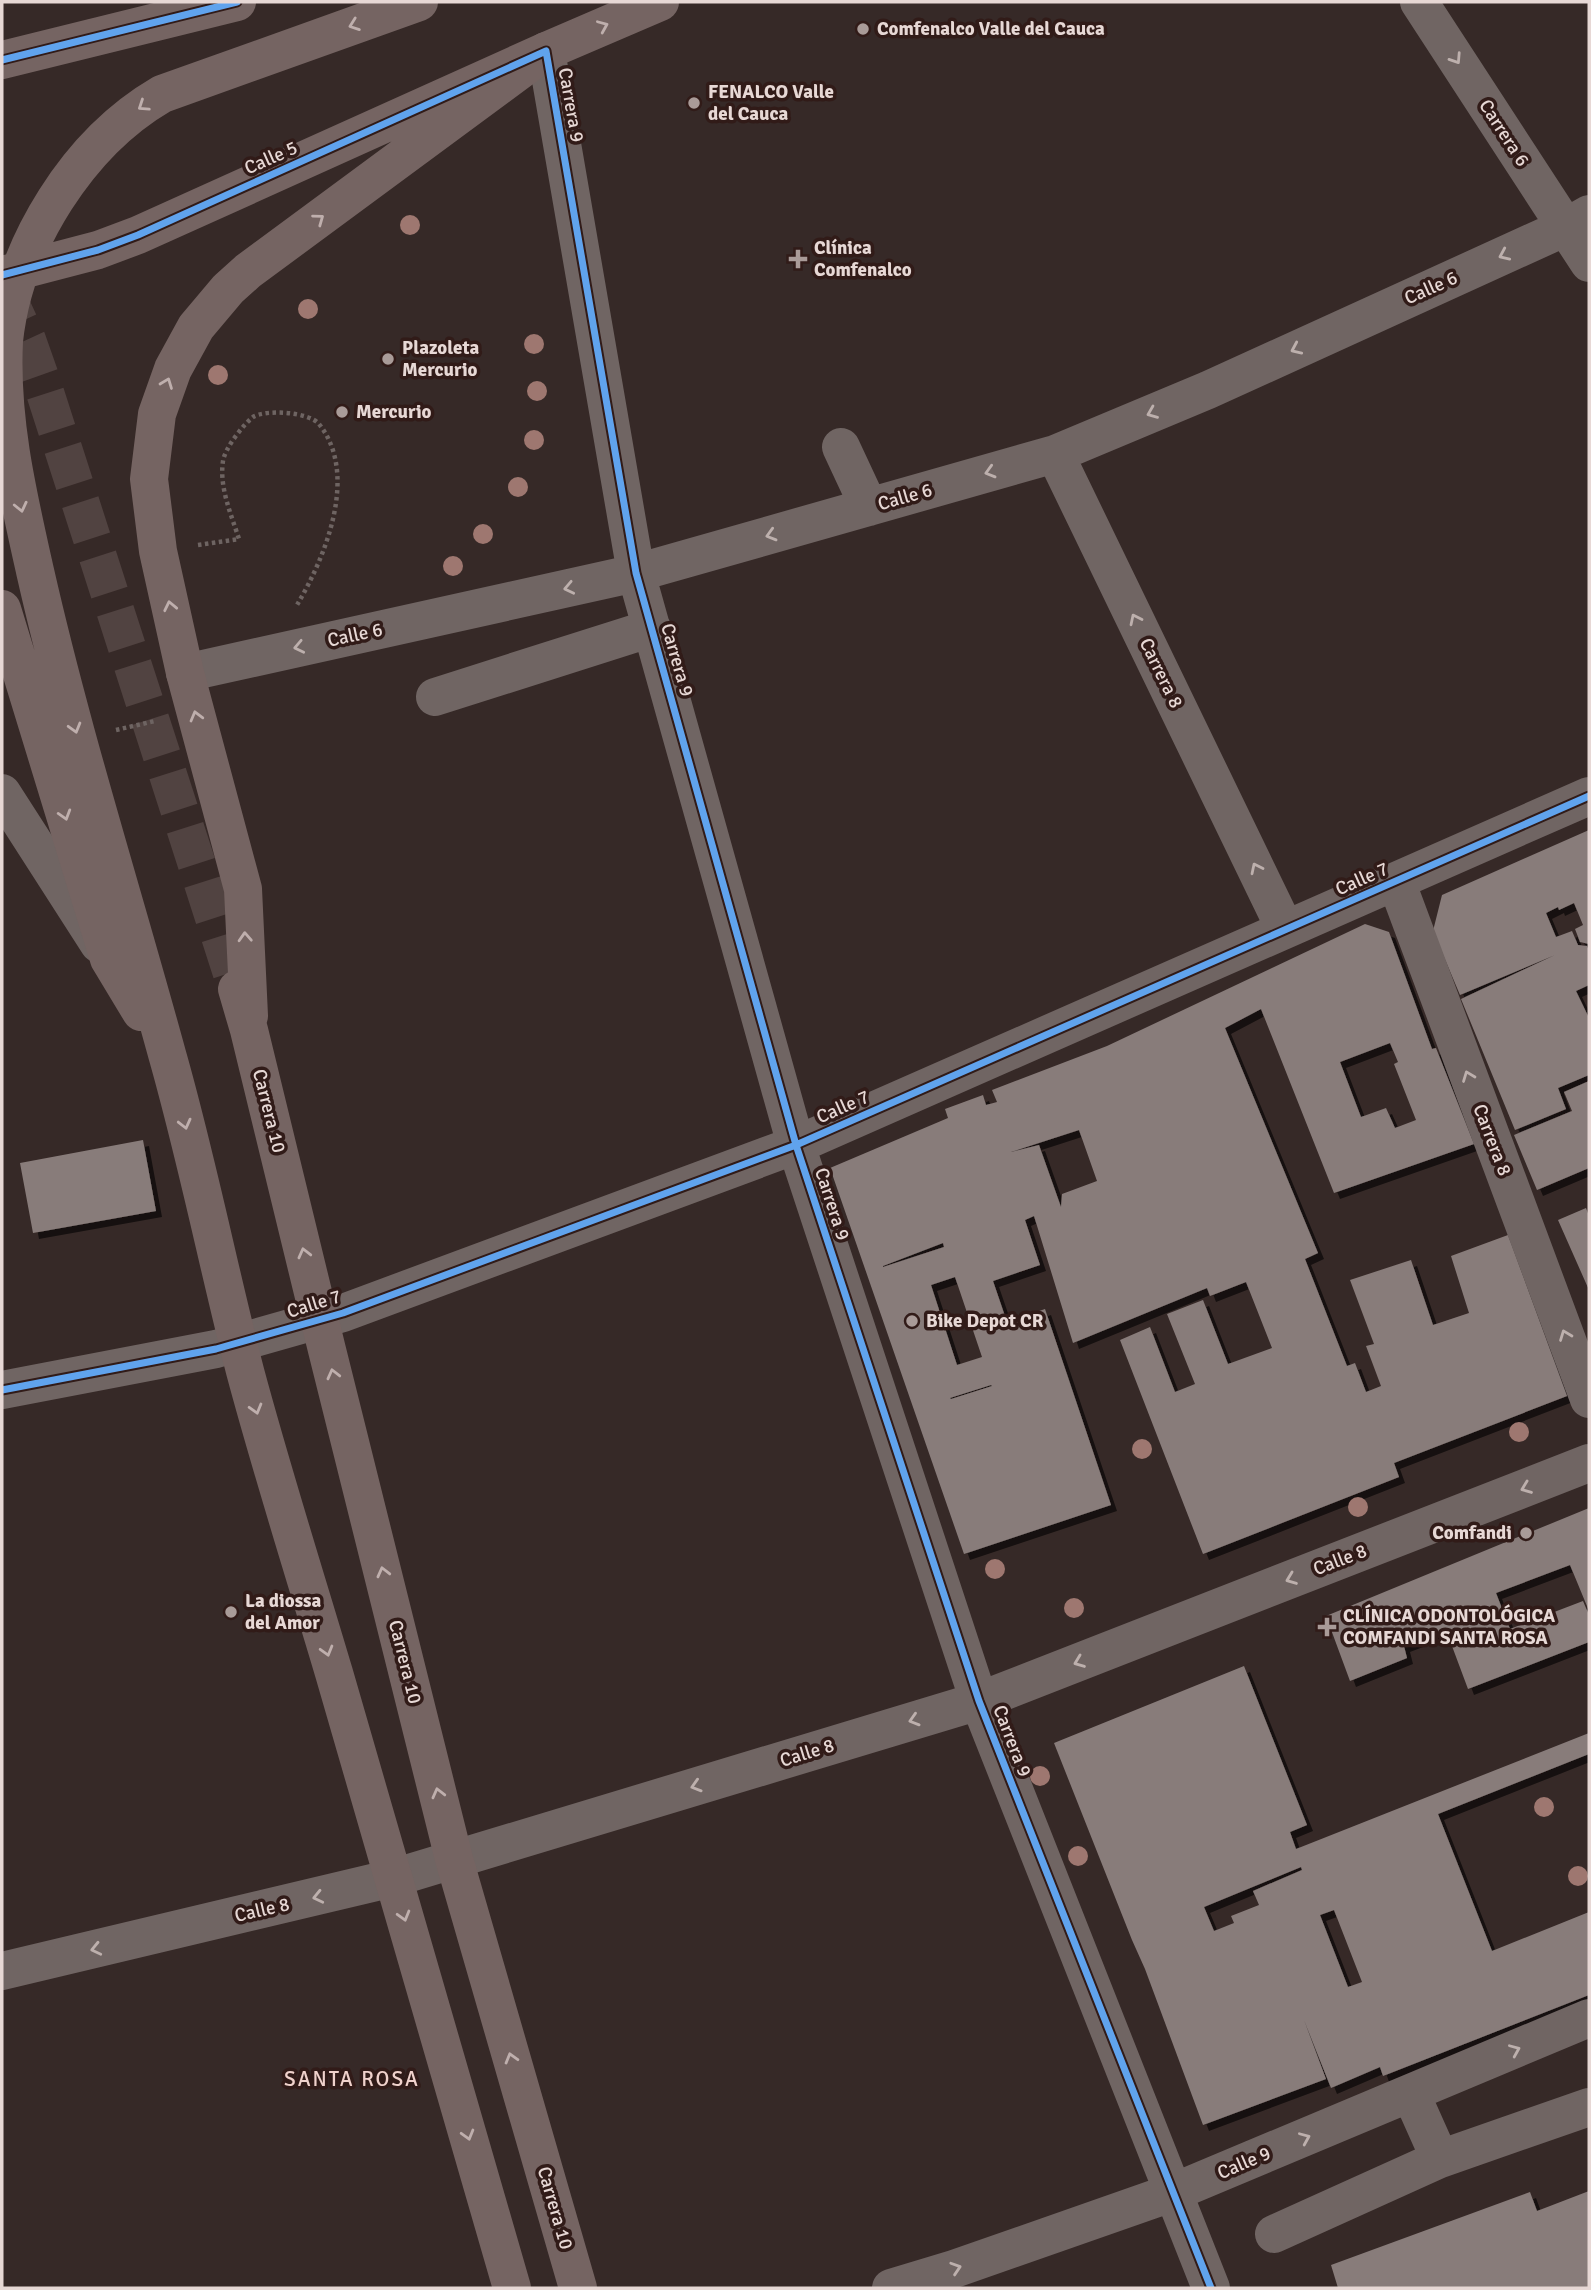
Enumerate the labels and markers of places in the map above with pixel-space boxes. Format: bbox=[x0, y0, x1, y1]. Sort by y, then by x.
place label: Comfenalco Valle del Cauca bbox=[877, 17, 1105, 41]
marker: Comfenalco Valle del Cauca bbox=[855, 21, 871, 37]
place label: FENALCO Valle del Cauca bbox=[708, 80, 834, 126]
marker: FENALCO Valle del Cauca bbox=[686, 95, 702, 111]
place label: Clínica Comfenalco bbox=[814, 236, 912, 282]
marker: Clínica Comfenalco bbox=[788, 249, 808, 269]
place label: Plazoleta Mercurio bbox=[402, 336, 480, 382]
marker: Plazoleta Mercurio bbox=[380, 351, 396, 367]
place label: Mercurio bbox=[356, 400, 432, 424]
marker: Mercurio bbox=[334, 404, 350, 420]
place label: Bike Depot CR bbox=[926, 1309, 1044, 1333]
marker: Bike Depot CR bbox=[904, 1313, 920, 1329]
place label: Comfandi bbox=[1432, 1521, 1512, 1545]
marker: Comfandi bbox=[1518, 1525, 1534, 1541]
place label: La diossa del Amor bbox=[245, 1589, 321, 1635]
marker: La diossa del Amor bbox=[223, 1604, 239, 1620]
place label: CLÍNICA ODONTOLÓGICA COMFANDI SANTA ROSA bbox=[1343, 1604, 1555, 1650]
marker: CLÍNICA ODONTOLÓGICA COMFANDI SANTA ROSA bbox=[1317, 1617, 1337, 1637]

